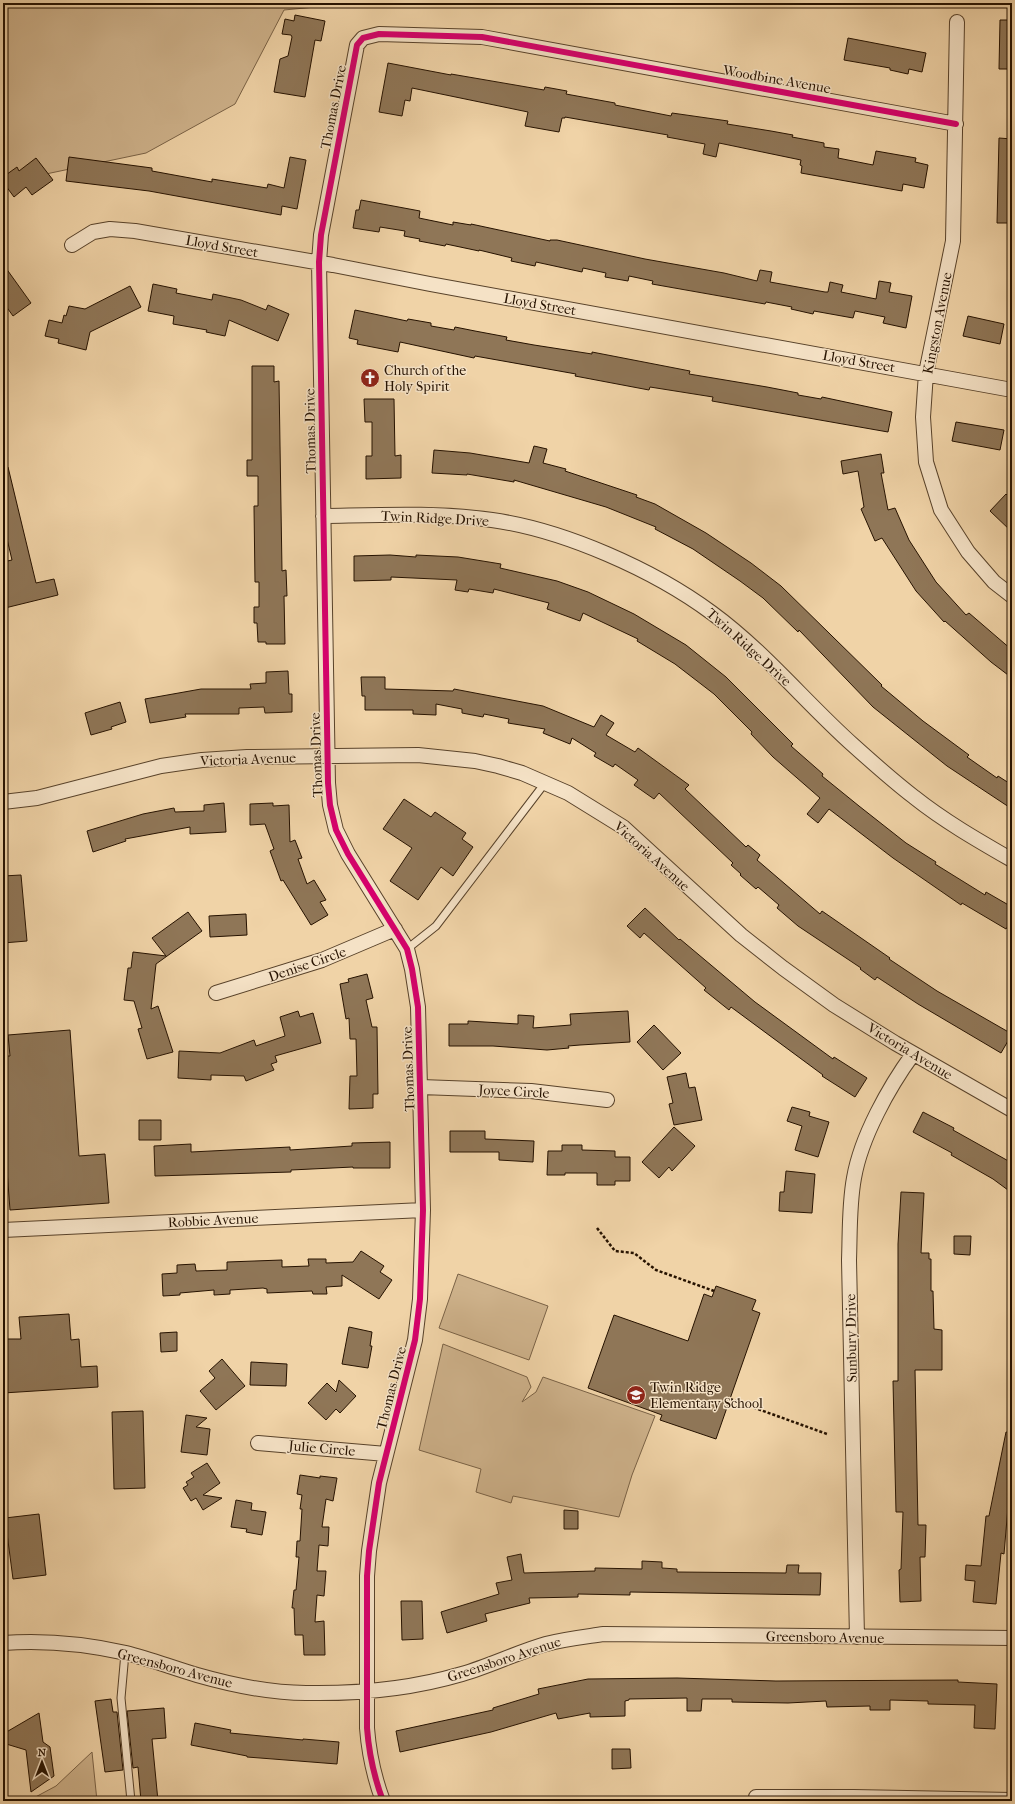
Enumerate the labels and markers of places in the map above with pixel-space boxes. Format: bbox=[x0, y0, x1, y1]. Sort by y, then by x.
place label: Church of the Holy Spirit bbox=[384, 362, 466, 395]
church icon: Church of the Holy Spirit bbox=[359, 367, 381, 389]
place label: Twin Ridge Elementary School bbox=[650, 1379, 763, 1412]
school or university icon: Twin Ridge Elementary School bbox=[625, 1384, 647, 1406]

